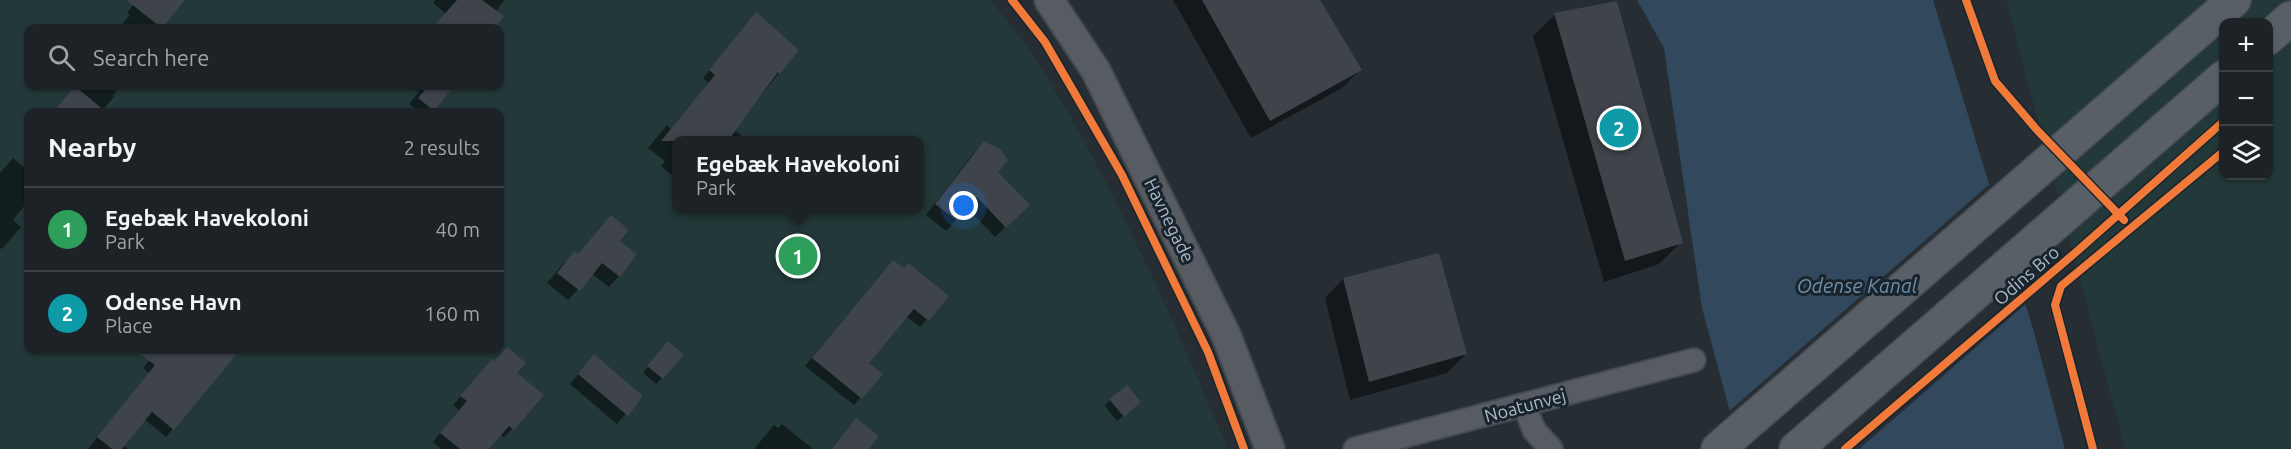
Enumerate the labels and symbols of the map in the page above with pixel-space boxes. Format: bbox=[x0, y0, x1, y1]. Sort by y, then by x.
pin: 2 bbox=[1600, 106, 1638, 150]
street label: Havnegade bbox=[1141, 175, 1199, 265]
your location bbox=[949, 191, 978, 220]
pin: 1 bbox=[778, 234, 818, 278]
street label: Odins Bro bbox=[1989, 241, 2063, 309]
water label: Odense Kanal bbox=[1797, 274, 1918, 297]
street label: Noatunvej bbox=[1482, 385, 1568, 425]

